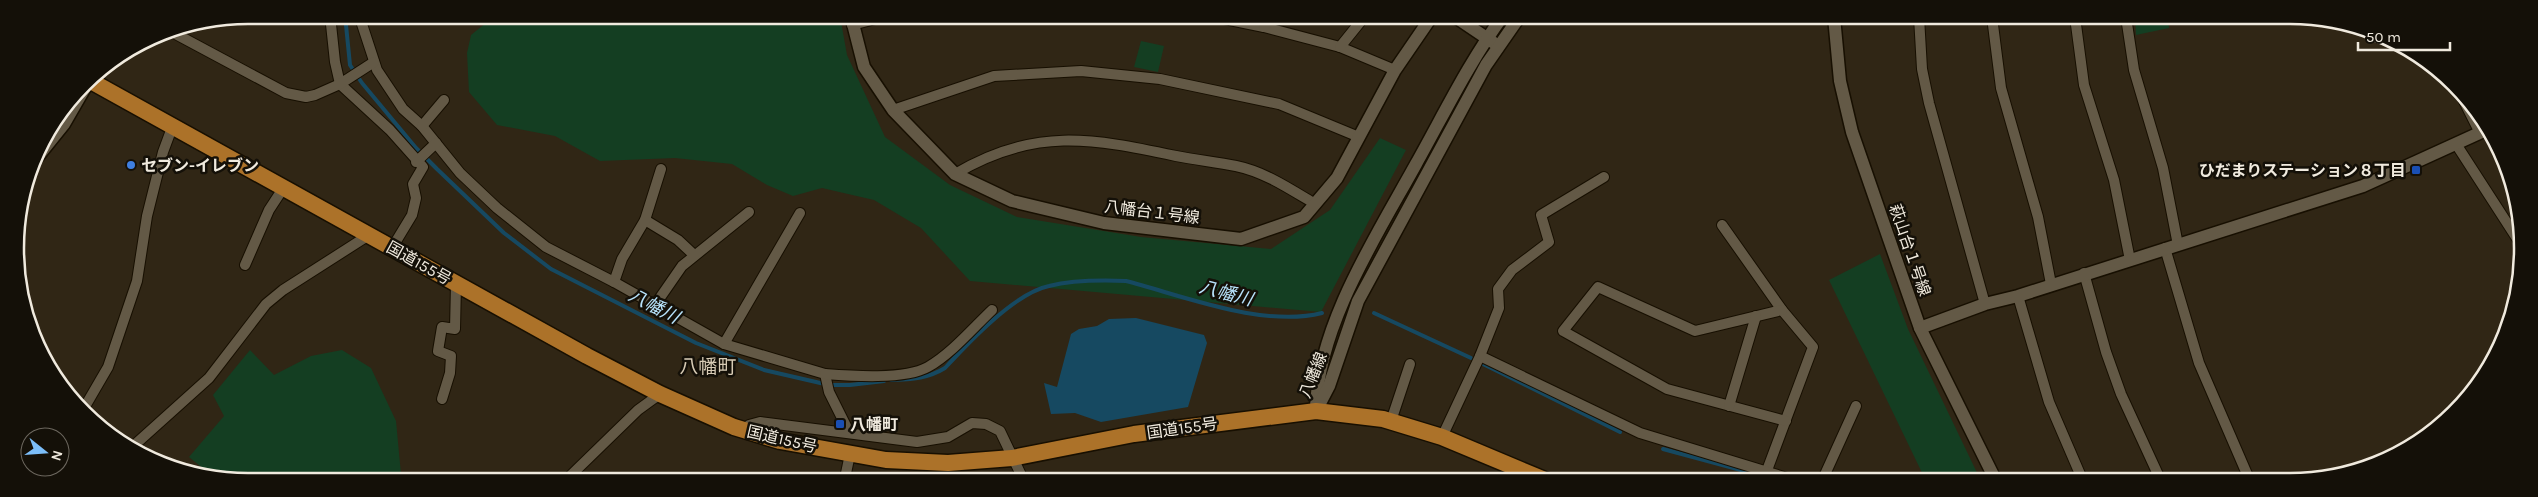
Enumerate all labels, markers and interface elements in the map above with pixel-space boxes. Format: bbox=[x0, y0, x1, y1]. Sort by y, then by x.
scale bar bbox=[2358, 20, 2450, 52]
text: 50 m bbox=[2366, 28, 2401, 46]
place label: セブン-イレブン bbox=[141, 156, 259, 175]
marker: セブン-イレブン bbox=[125, 159, 137, 171]
place label: ひだまりステーション８丁目 bbox=[2199, 161, 2406, 180]
marker: ひだまりステーション８丁目 bbox=[2410, 164, 2422, 176]
street label: 八幡台１号線 bbox=[1103, 197, 1201, 227]
street label: 萩山台１号線 bbox=[1885, 202, 1935, 298]
street label: 国道155号 bbox=[383, 237, 455, 289]
water label: 八幡川 bbox=[1197, 275, 1257, 311]
water label: 八幡川 bbox=[625, 284, 685, 329]
street label: 八幡線 bbox=[1295, 349, 1331, 401]
district label: 八幡町 bbox=[679, 356, 737, 378]
street label: 国道155号 bbox=[1145, 414, 1219, 442]
place label: 八幡町 bbox=[850, 415, 898, 434]
marker: 八幡町 bbox=[834, 418, 846, 430]
street label: 国道155号 bbox=[745, 422, 819, 456]
north arrow bbox=[20, 427, 70, 477]
text: N bbox=[47, 448, 67, 463]

